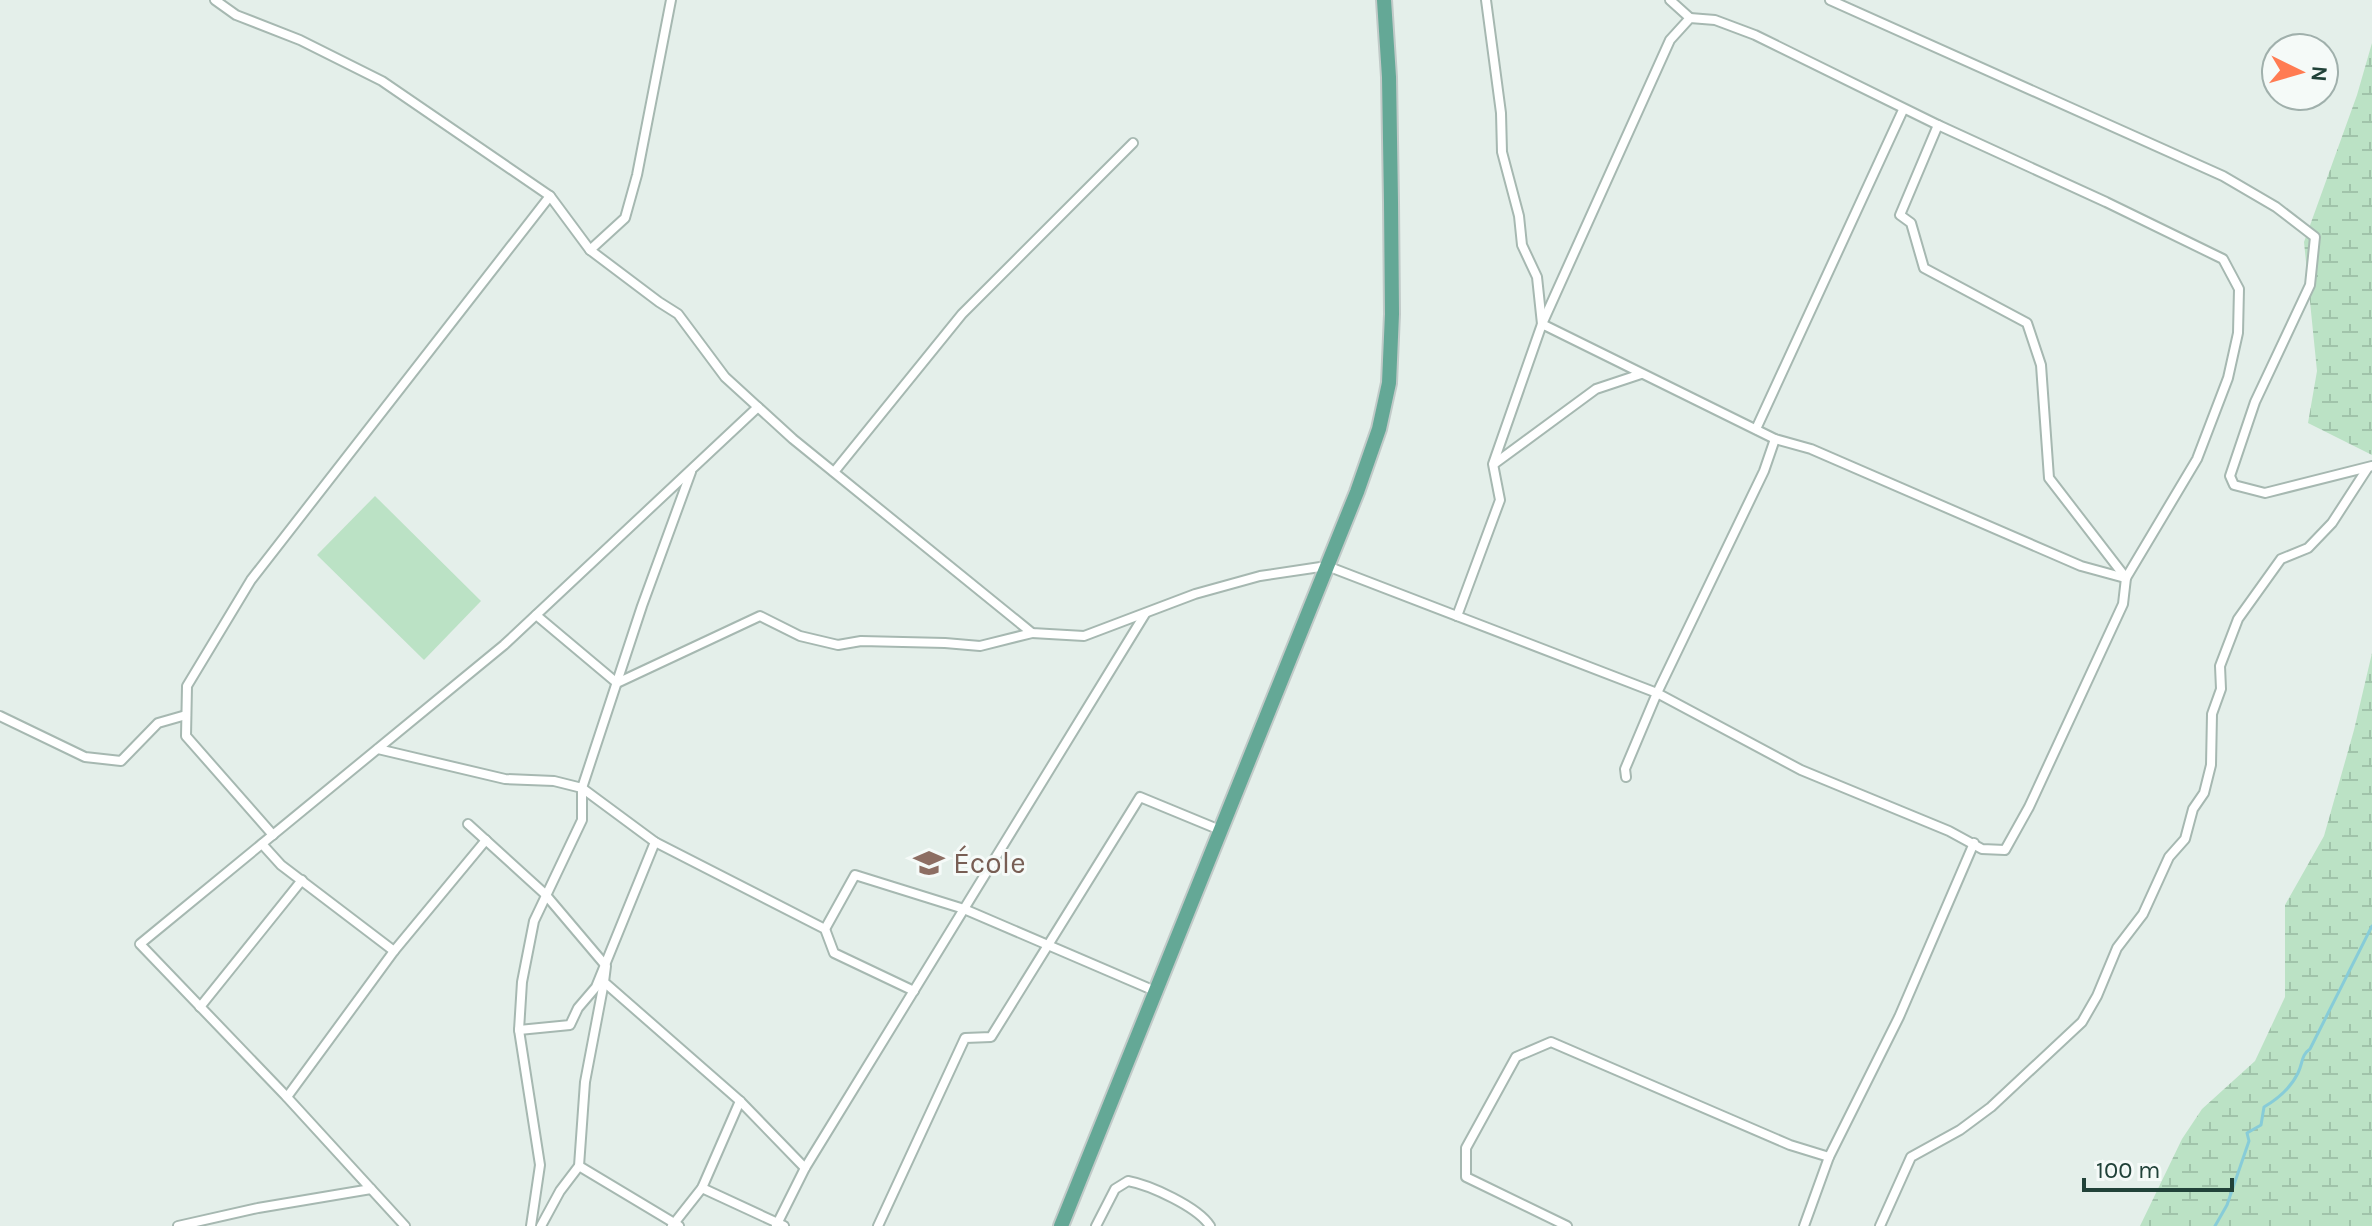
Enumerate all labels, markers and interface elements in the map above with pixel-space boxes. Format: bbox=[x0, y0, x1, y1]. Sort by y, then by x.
north arrow bbox=[2260, 32, 2340, 112]
text: N bbox=[2305, 65, 2333, 83]
place label: École bbox=[953, 845, 1026, 881]
school or university icon: École bbox=[912, 846, 946, 880]
scale bar bbox=[2084, 1142, 2232, 1192]
text: 100 m bbox=[2096, 1156, 2161, 1184]

